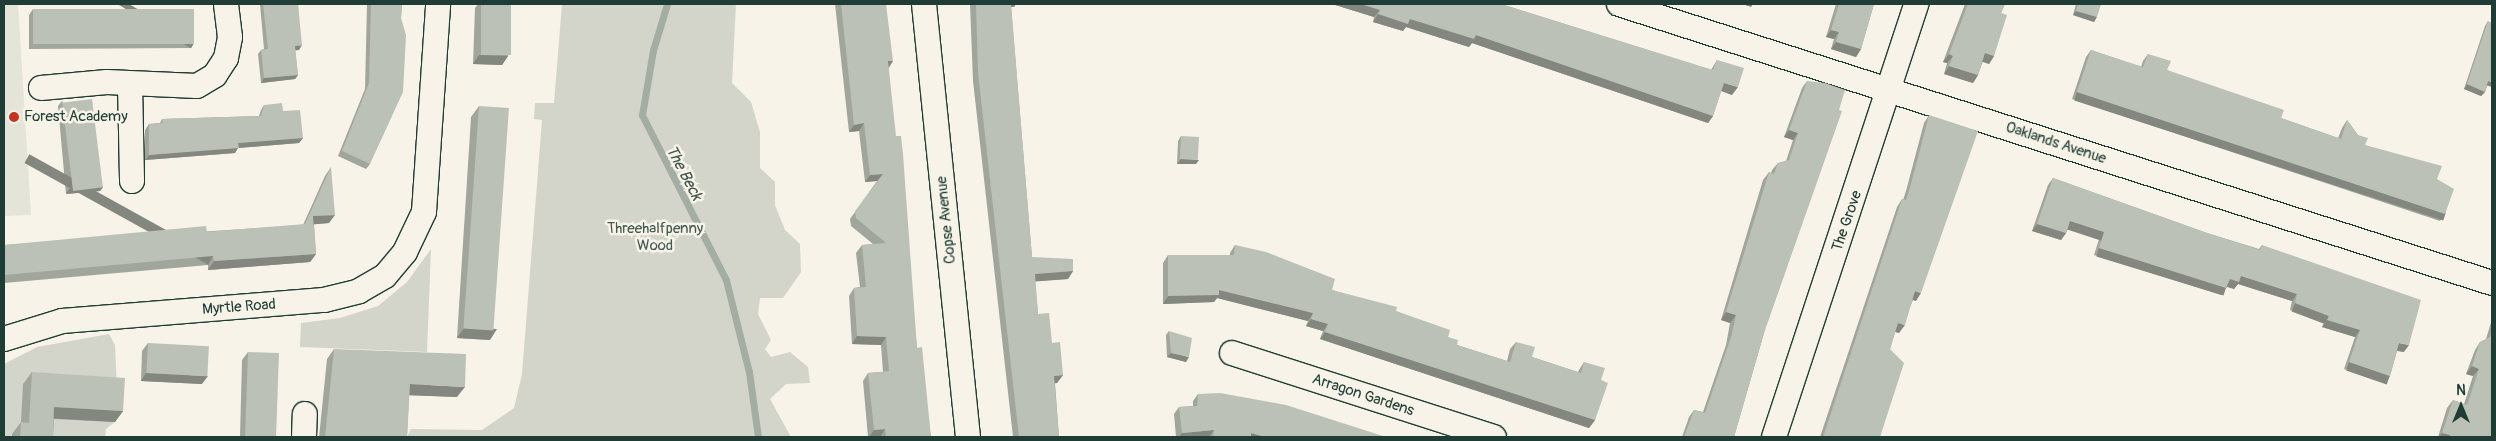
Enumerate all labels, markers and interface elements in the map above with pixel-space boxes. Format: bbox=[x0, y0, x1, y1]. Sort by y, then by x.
place label: Forest Academy bbox=[24, 108, 128, 126]
marker: Forest Academy bbox=[8, 111, 20, 123]
street label: Oaklands Avenue bbox=[2003, 118, 2109, 168]
water label: The Beck bbox=[662, 142, 706, 204]
street label: Copse Avenue bbox=[932, 175, 960, 265]
street label: The Grove bbox=[1828, 188, 1866, 254]
park label: Threehalfpenny Wood bbox=[607, 219, 703, 254]
street label: Myrtle Road bbox=[202, 295, 276, 319]
street label: Arragon Gardens bbox=[1310, 370, 1416, 420]
north arrow bbox=[2436, 381, 2486, 431]
text: N bbox=[2456, 382, 2466, 399]

